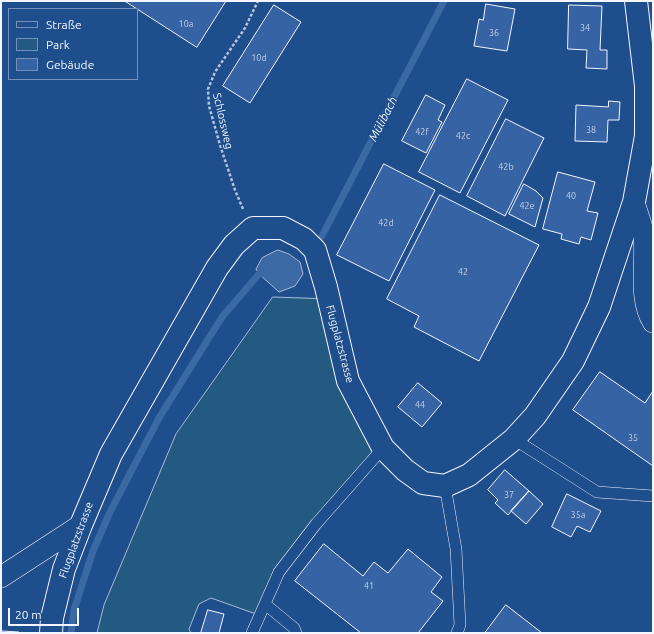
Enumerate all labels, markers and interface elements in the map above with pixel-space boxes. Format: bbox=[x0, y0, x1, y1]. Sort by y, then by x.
legend bbox=[8, 8, 138, 80]
text: Straße bbox=[46, 18, 82, 31]
house number: 10a bbox=[179, 19, 193, 29]
house number: 34 bbox=[580, 23, 590, 33]
house number: 36 bbox=[489, 28, 499, 38]
text: Park bbox=[46, 38, 70, 51]
house number: 10d bbox=[251, 53, 267, 63]
text: Gebäude bbox=[46, 58, 94, 71]
street label: Schlossweg bbox=[210, 92, 236, 150]
water label: Mülibach bbox=[366, 94, 400, 144]
house number: 38 bbox=[586, 125, 596, 135]
house number: 42f bbox=[415, 127, 429, 137]
house number: 42c bbox=[456, 131, 470, 141]
house number: 42b bbox=[498, 162, 514, 172]
house number: 40 bbox=[566, 191, 576, 201]
house number: 42e bbox=[519, 201, 535, 211]
house number: 42d bbox=[378, 218, 394, 228]
house number: 42 bbox=[458, 267, 468, 277]
street label: Flugplatzstrasse bbox=[323, 304, 357, 384]
house number: 44 bbox=[415, 400, 425, 410]
house number: 35 bbox=[628, 433, 638, 443]
house number: 37 bbox=[504, 490, 514, 500]
street label: Flugplatzstrasse bbox=[56, 500, 96, 580]
house number: 35a bbox=[571, 510, 585, 520]
house number: 41 bbox=[364, 581, 374, 591]
scale bar bbox=[10, 600, 81, 626]
text: 20 m bbox=[15, 608, 42, 621]

